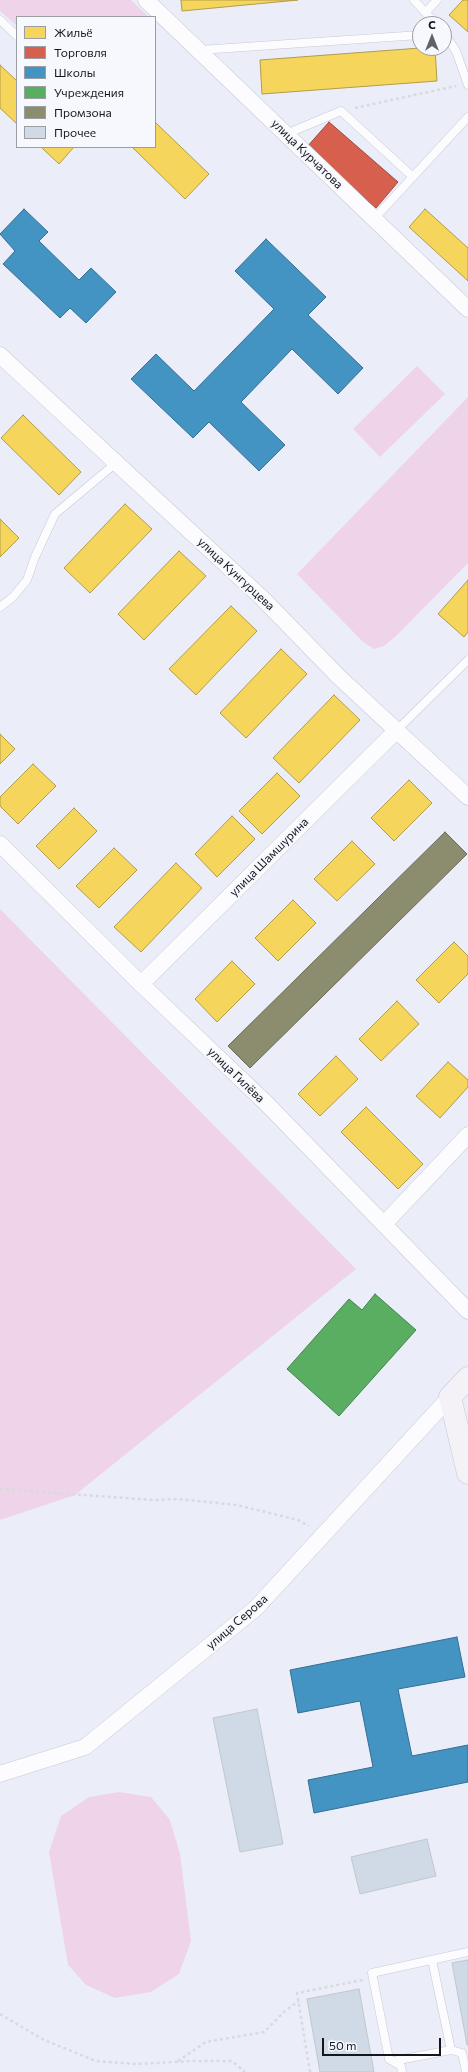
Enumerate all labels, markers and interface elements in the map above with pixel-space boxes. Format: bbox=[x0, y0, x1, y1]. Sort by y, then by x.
legend bbox=[16, 16, 156, 148]
north arrow bbox=[412, 16, 452, 56]
text: С bbox=[428, 18, 436, 31]
text: Жильё bbox=[54, 25, 93, 39]
text: Торговля bbox=[54, 45, 107, 59]
text: Школы bbox=[54, 65, 95, 79]
text: Учреждения bbox=[54, 85, 124, 99]
text: Промзона bbox=[54, 105, 112, 119]
street label: улица Курчатова bbox=[268, 116, 346, 192]
text: Прочее bbox=[54, 125, 96, 139]
street label: улица Кунгурцева bbox=[194, 535, 278, 613]
street label: улица Шамшурина bbox=[227, 815, 311, 899]
street label: улица Гилёва bbox=[205, 1044, 267, 1106]
street label: улица Серова bbox=[203, 1591, 271, 1653]
scale bar bbox=[324, 2030, 443, 2056]
text: 50 m bbox=[329, 2038, 357, 2052]

